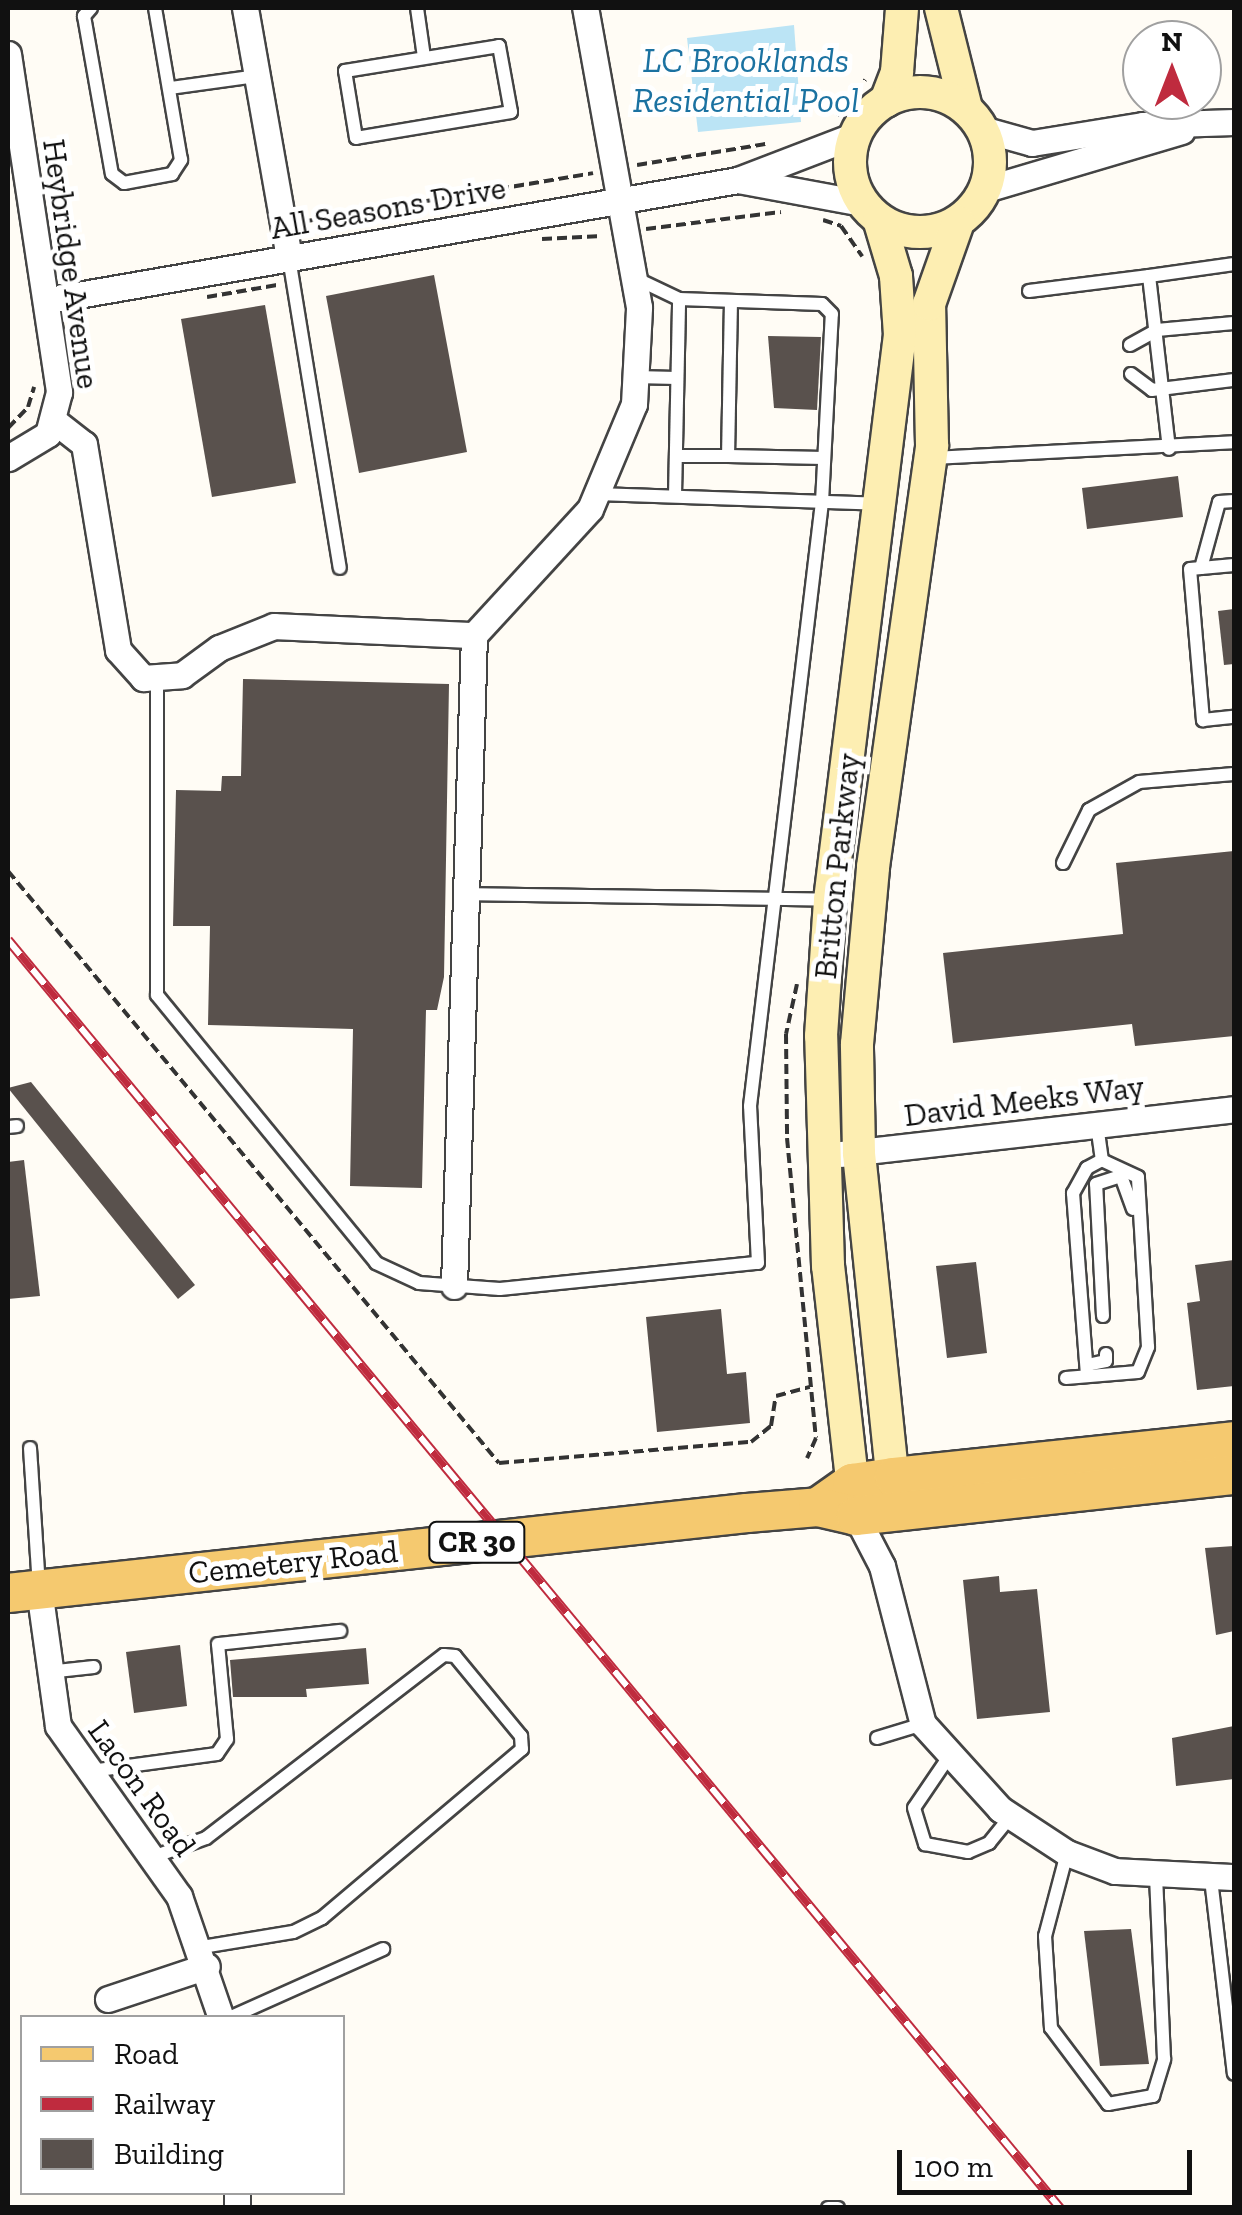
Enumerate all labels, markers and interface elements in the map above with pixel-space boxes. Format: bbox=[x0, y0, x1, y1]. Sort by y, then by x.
north arrow bbox=[1122, 20, 1222, 120]
text: N bbox=[1161, 25, 1183, 58]
water label: LC Brooklands Residential Pool bbox=[633, 39, 859, 121]
street label: Heybridge Avenue bbox=[34, 136, 108, 392]
street label: All Seasons Drive bbox=[267, 168, 509, 248]
street label: Britton Parkway bbox=[806, 751, 868, 981]
street label: David Meeks Way bbox=[901, 1067, 1147, 1135]
road number: CR 30 bbox=[427, 1517, 527, 1567]
street label: Cemetery Road bbox=[186, 1532, 400, 1592]
street label: Lacon Road bbox=[80, 1713, 204, 1863]
legend bbox=[20, 2015, 345, 2195]
text: Road bbox=[114, 2036, 179, 2072]
text: Railway bbox=[114, 2086, 215, 2122]
scale bar bbox=[902, 2130, 1197, 2192]
text: Building bbox=[114, 2136, 224, 2172]
text: 100 m bbox=[914, 2149, 993, 2185]

